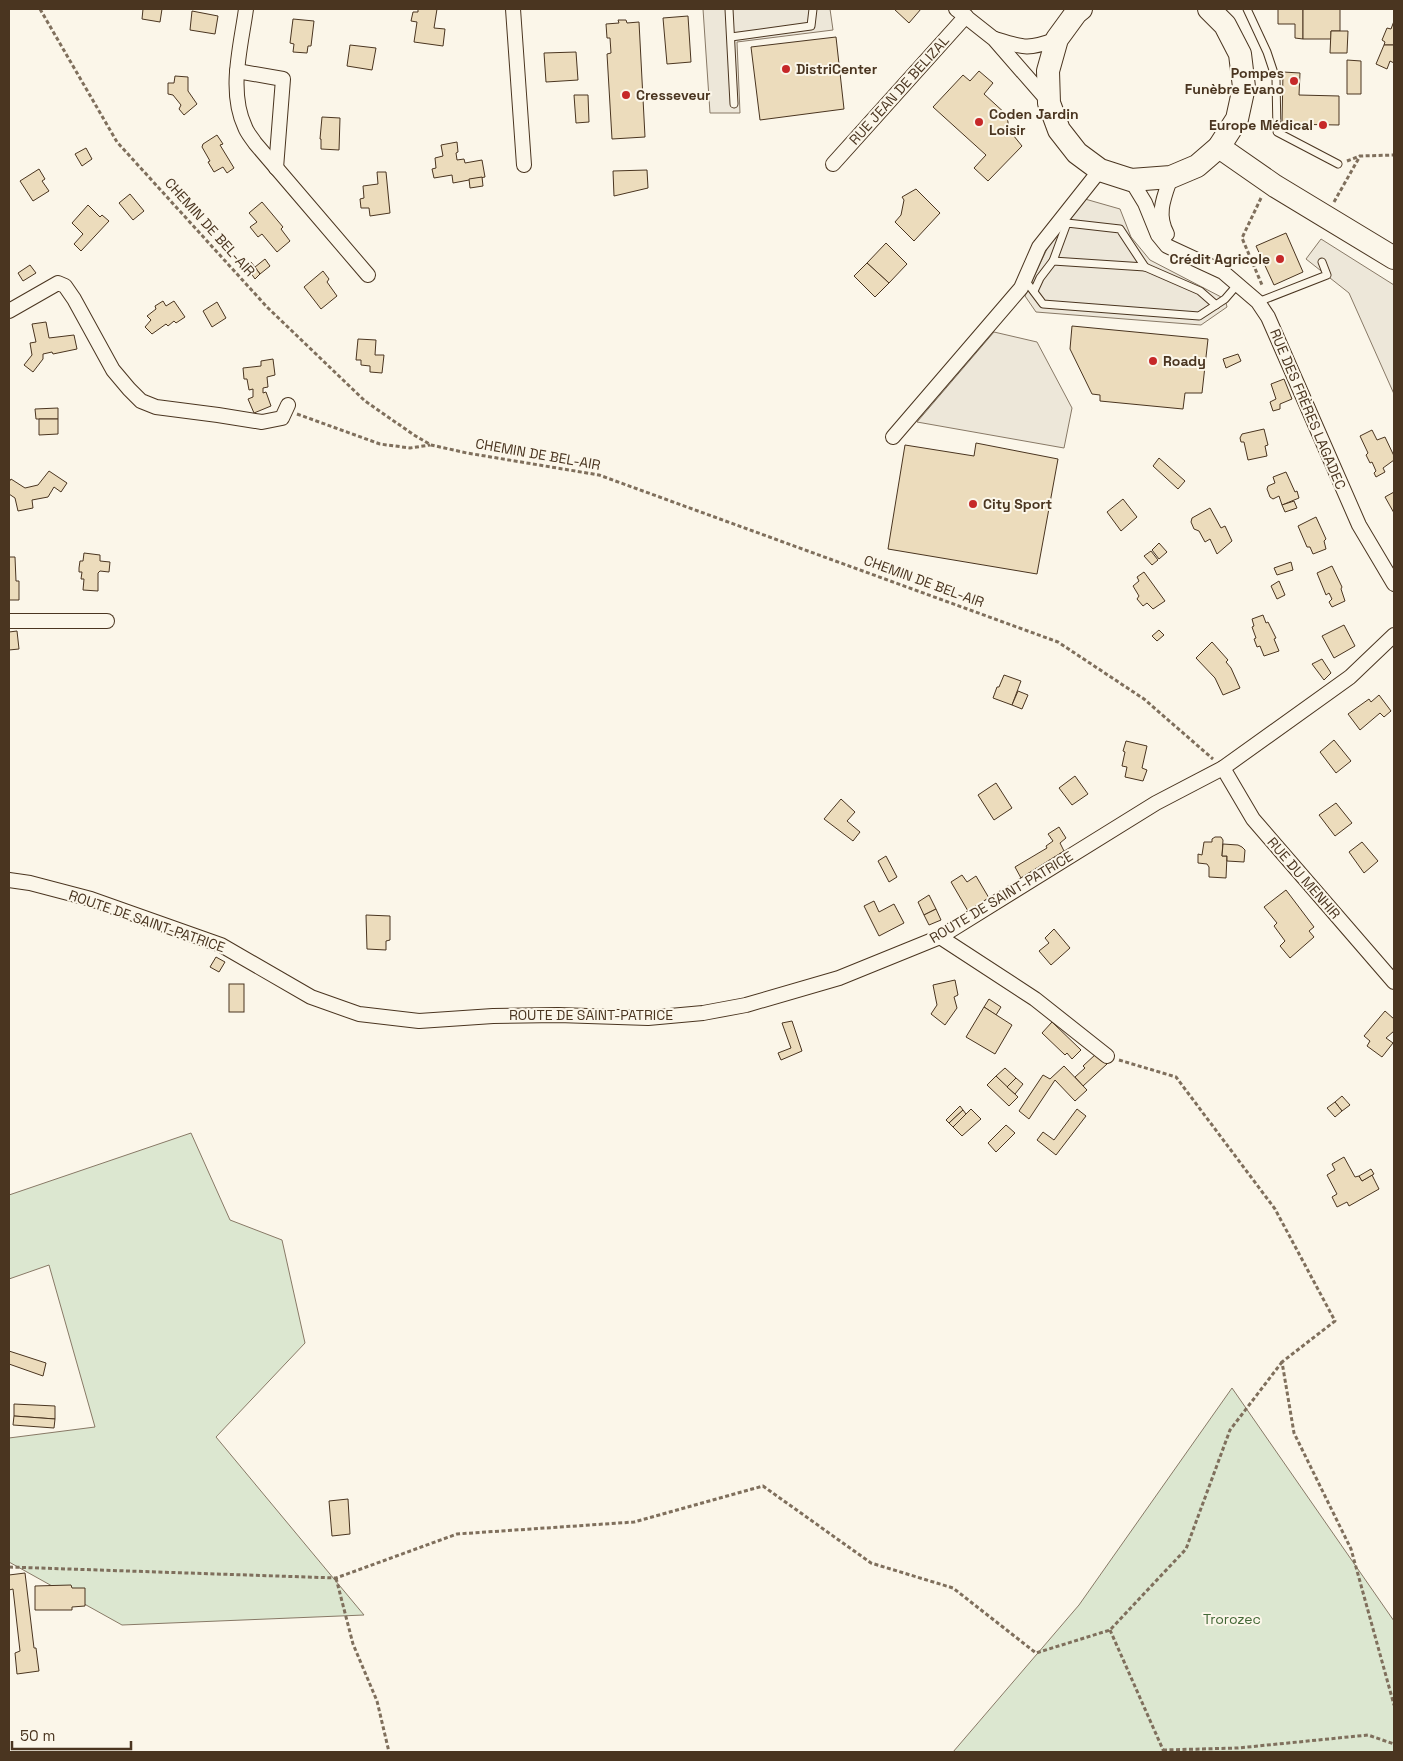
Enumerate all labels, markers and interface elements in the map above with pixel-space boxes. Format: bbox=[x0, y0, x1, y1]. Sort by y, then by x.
street label: RUE JEAN DE BELIZAL bbox=[845, 31, 953, 148]
place label: DistriCenter bbox=[796, 60, 878, 78]
marker: DistriCenter bbox=[780, 63, 792, 75]
place label: Pompes Funèbre Evano bbox=[1185, 64, 1284, 98]
marker: Pompes Funèbre Evano bbox=[1288, 75, 1300, 87]
place label: Cresseveur bbox=[636, 86, 711, 104]
marker: Cresseveur bbox=[620, 89, 632, 101]
place label: Coden Jardin Loisir bbox=[989, 105, 1079, 139]
marker: Coden Jardin Loisir bbox=[973, 116, 985, 128]
place label: Europe Médical bbox=[1209, 116, 1313, 134]
marker: Europe Médical bbox=[1317, 119, 1329, 131]
street label: CHEMIN DE BEL-AIR bbox=[161, 174, 259, 280]
place label: Crédit Agricole bbox=[1170, 250, 1270, 268]
marker: Crédit Agricole bbox=[1274, 253, 1286, 265]
street label: RUE DES FRÈRES LAGADEC bbox=[1266, 326, 1350, 492]
place label: Roady bbox=[1163, 352, 1206, 370]
marker: Roady bbox=[1147, 355, 1159, 367]
street label: CHEMIN DE BEL-AIR bbox=[474, 434, 602, 474]
place label: City Sport bbox=[983, 495, 1052, 513]
marker: City Sport bbox=[967, 498, 979, 510]
street label: CHEMIN DE BEL-AIR bbox=[861, 551, 987, 611]
street label: RUE DU MENHIR bbox=[1264, 833, 1345, 923]
street label: ROUTE DE SAINT-PATRICE bbox=[926, 847, 1076, 947]
street label: ROUTE DE SAINT-PATRICE bbox=[66, 886, 228, 956]
street label: ROUTE DE SAINT-PATRICE bbox=[509, 1006, 673, 1024]
park label: Trorozec bbox=[1203, 1610, 1261, 1628]
scale bar bbox=[12, 1718, 131, 1750]
text: 50 m bbox=[20, 1726, 55, 1745]

